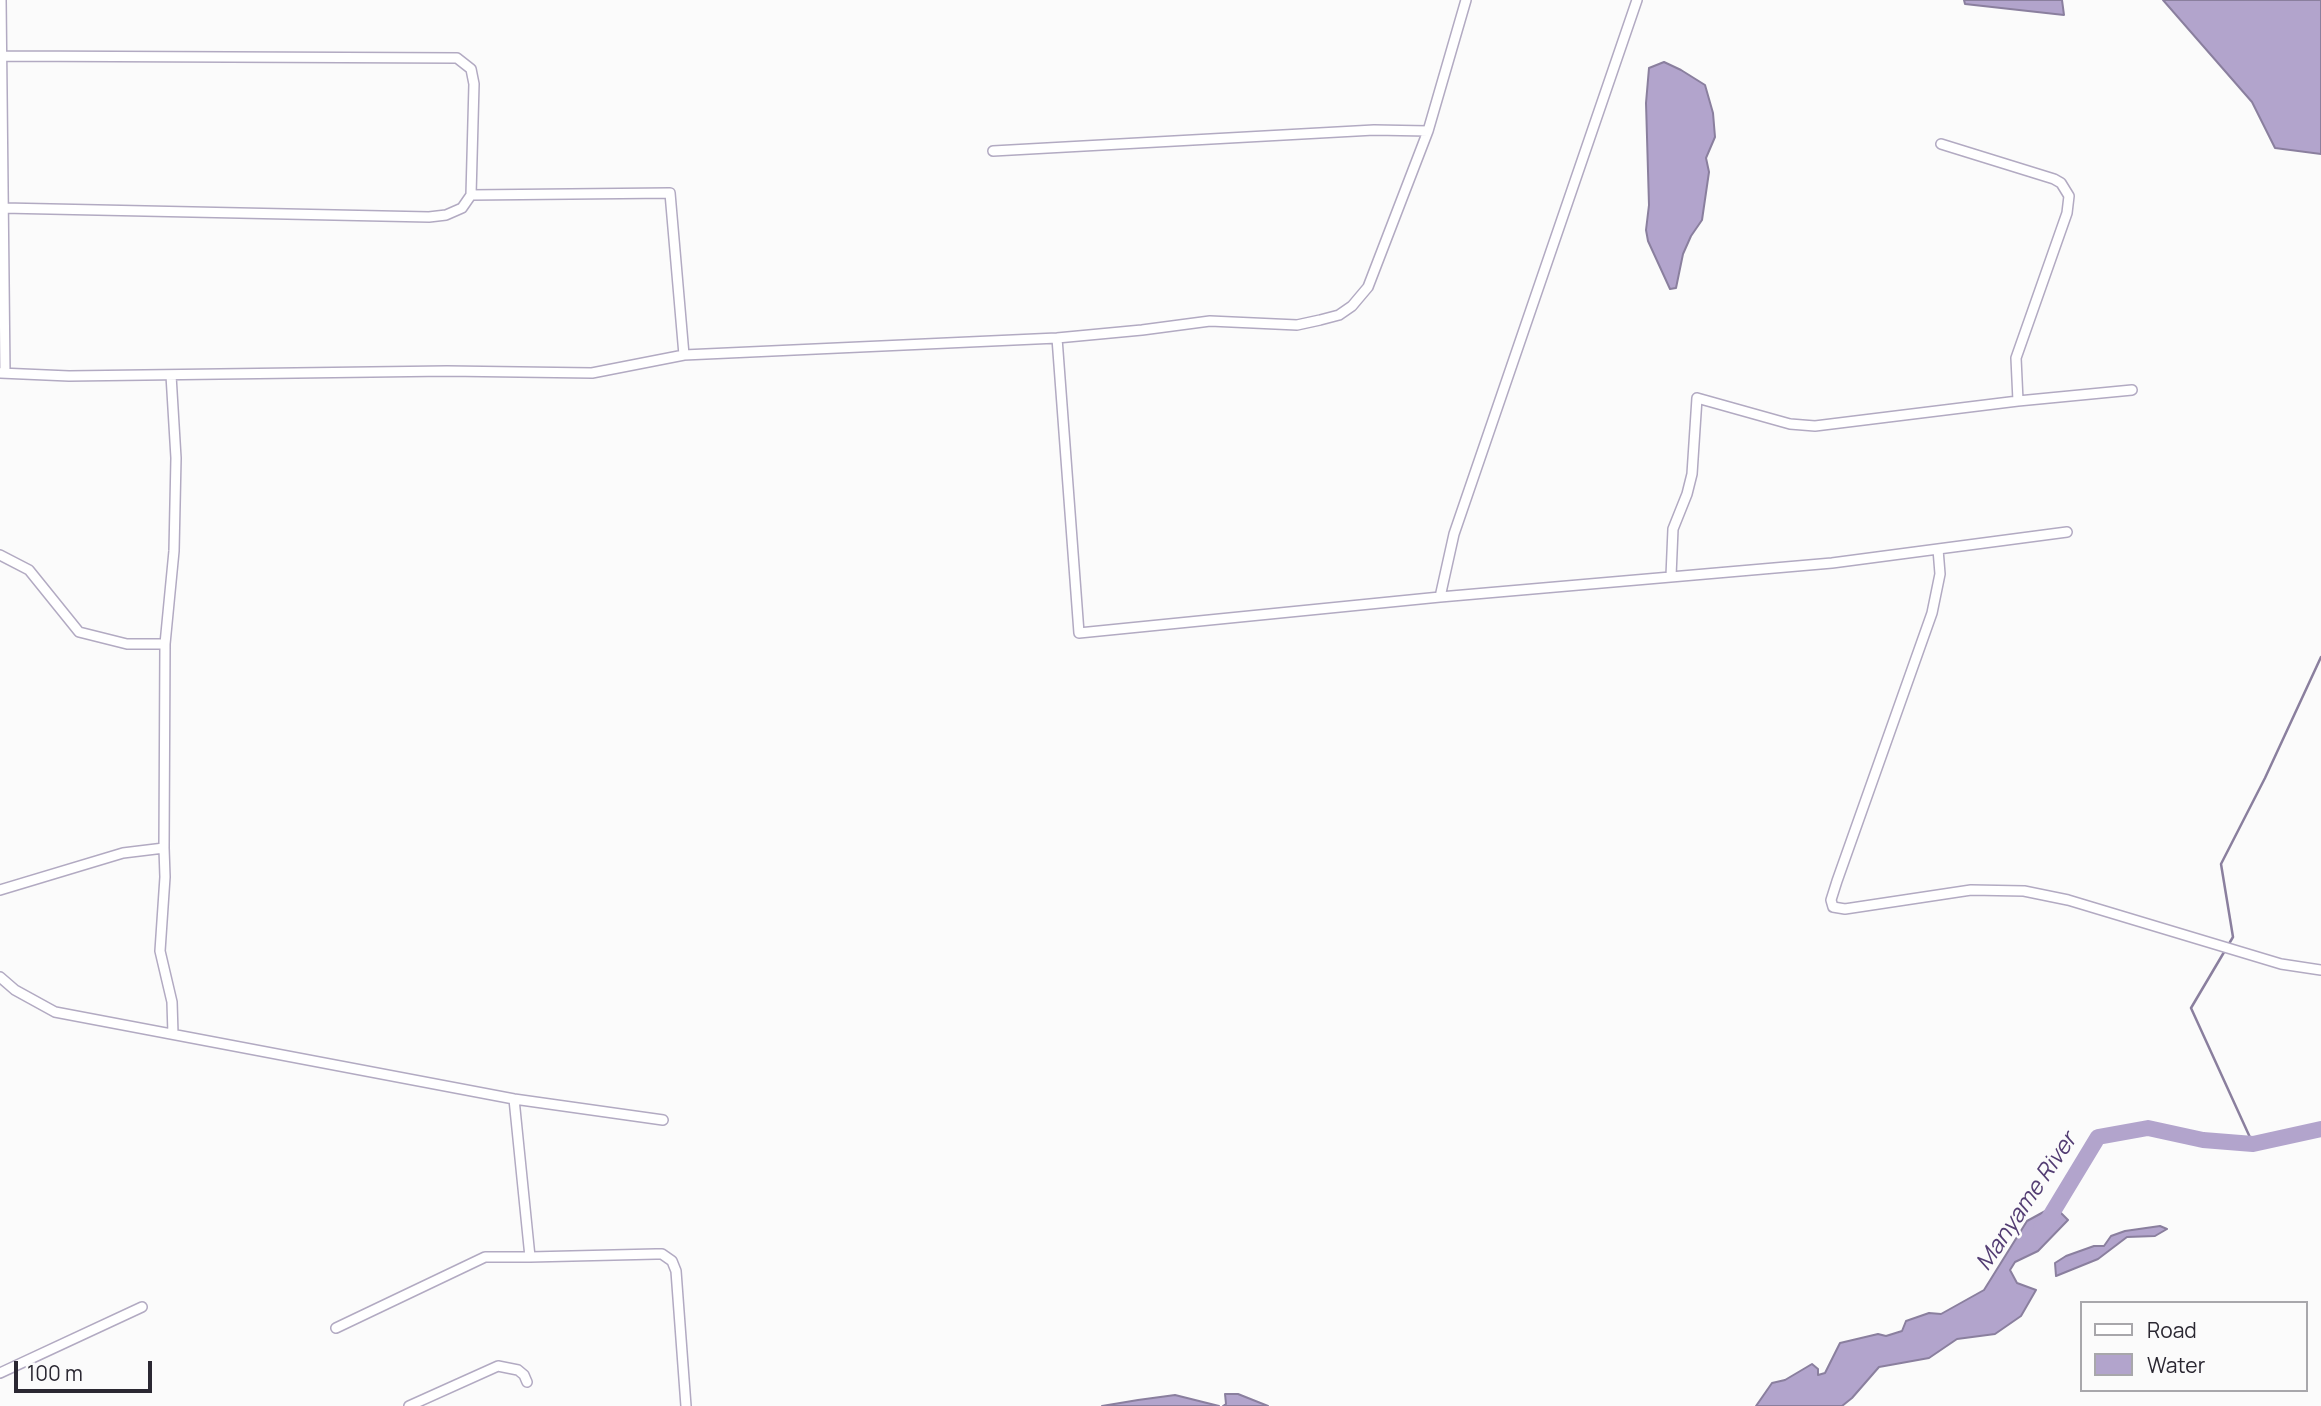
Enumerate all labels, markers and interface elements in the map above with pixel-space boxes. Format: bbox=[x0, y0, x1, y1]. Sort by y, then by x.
water label: Manyame River bbox=[1971, 1128, 2083, 1276]
legend bbox=[2080, 1301, 2307, 1392]
text: Road bbox=[2147, 1316, 2197, 1344]
scale bar bbox=[18, 1346, 156, 1390]
text: Water bbox=[2147, 1351, 2205, 1379]
text: 100 m bbox=[27, 1359, 83, 1387]

